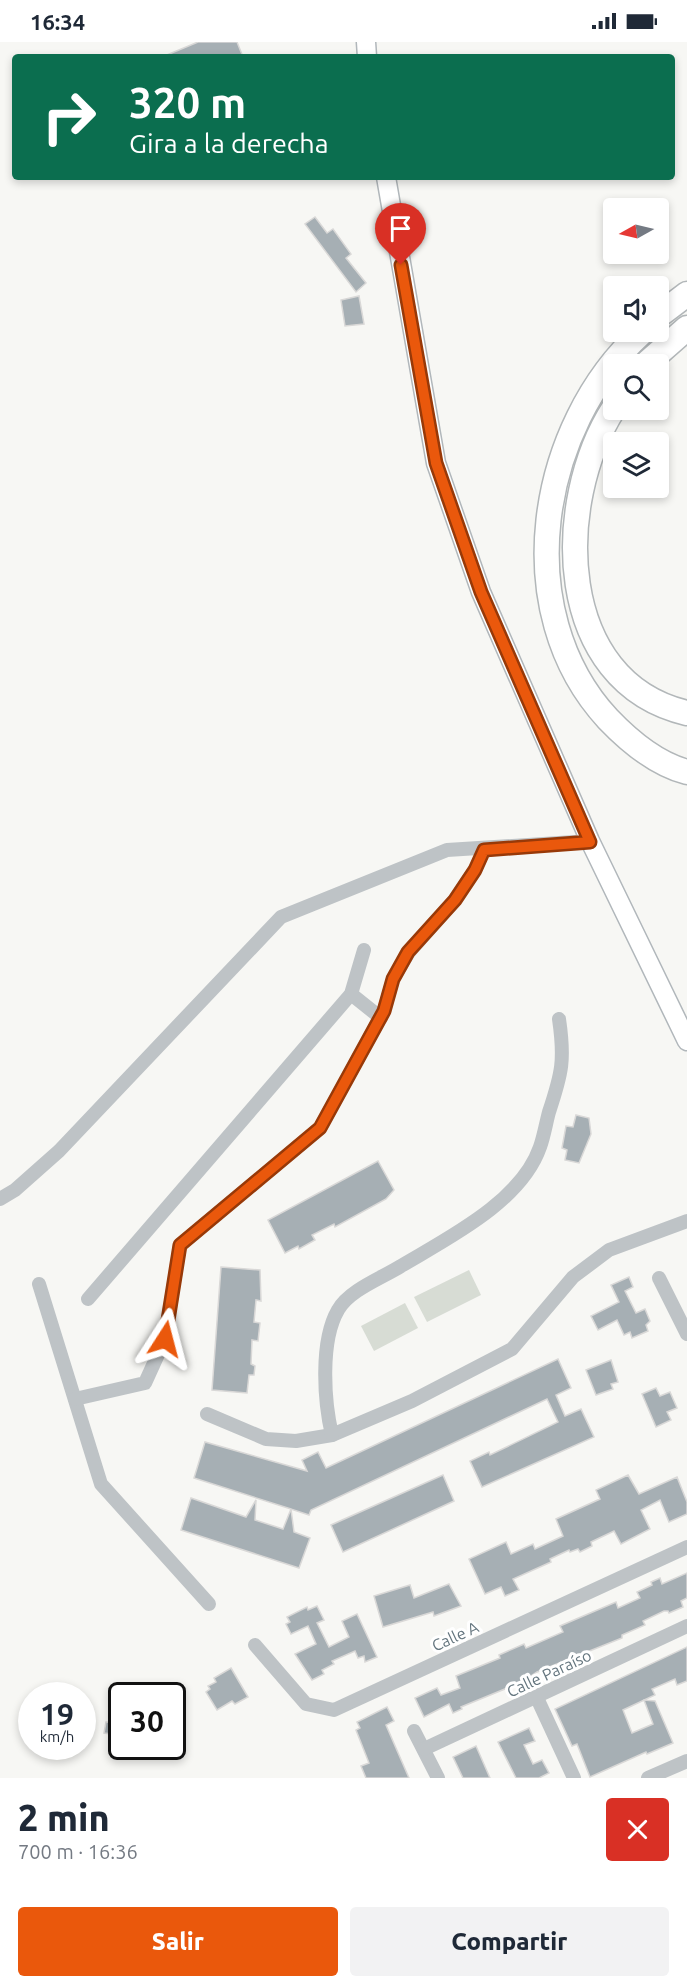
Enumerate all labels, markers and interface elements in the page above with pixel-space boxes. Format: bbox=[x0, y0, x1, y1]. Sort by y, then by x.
text: 16:34 bbox=[30, 9, 85, 34]
icon: right bbox=[30, 78, 108, 156]
text: 320 m bbox=[129, 79, 246, 126]
text: Gira a la derecha bbox=[129, 128, 329, 158]
north arrow bbox=[603, 198, 669, 264]
map controls bbox=[603, 198, 669, 498]
pin bbox=[375, 203, 426, 265]
icon: arrive bbox=[384, 212, 417, 245]
button: sound bbox=[603, 276, 669, 342]
button: search bbox=[603, 354, 669, 420]
button: layers bbox=[603, 432, 669, 498]
position arrow bbox=[133, 1307, 197, 1371]
street label: Calle A bbox=[429, 1617, 482, 1655]
street label: Calle Paraíso bbox=[504, 1646, 594, 1700]
speed limit sign: 30 bbox=[108, 1682, 186, 1760]
text: 19 bbox=[40, 1697, 74, 1731]
text: km/h bbox=[40, 1728, 74, 1745]
text: 2 min bbox=[18, 1797, 110, 1838]
button: close bbox=[606, 1798, 669, 1861]
text: 700 m · 16:36 bbox=[18, 1840, 138, 1863]
button: Salir bbox=[18, 1907, 338, 1976]
button: Compartir bbox=[350, 1907, 669, 1976]

